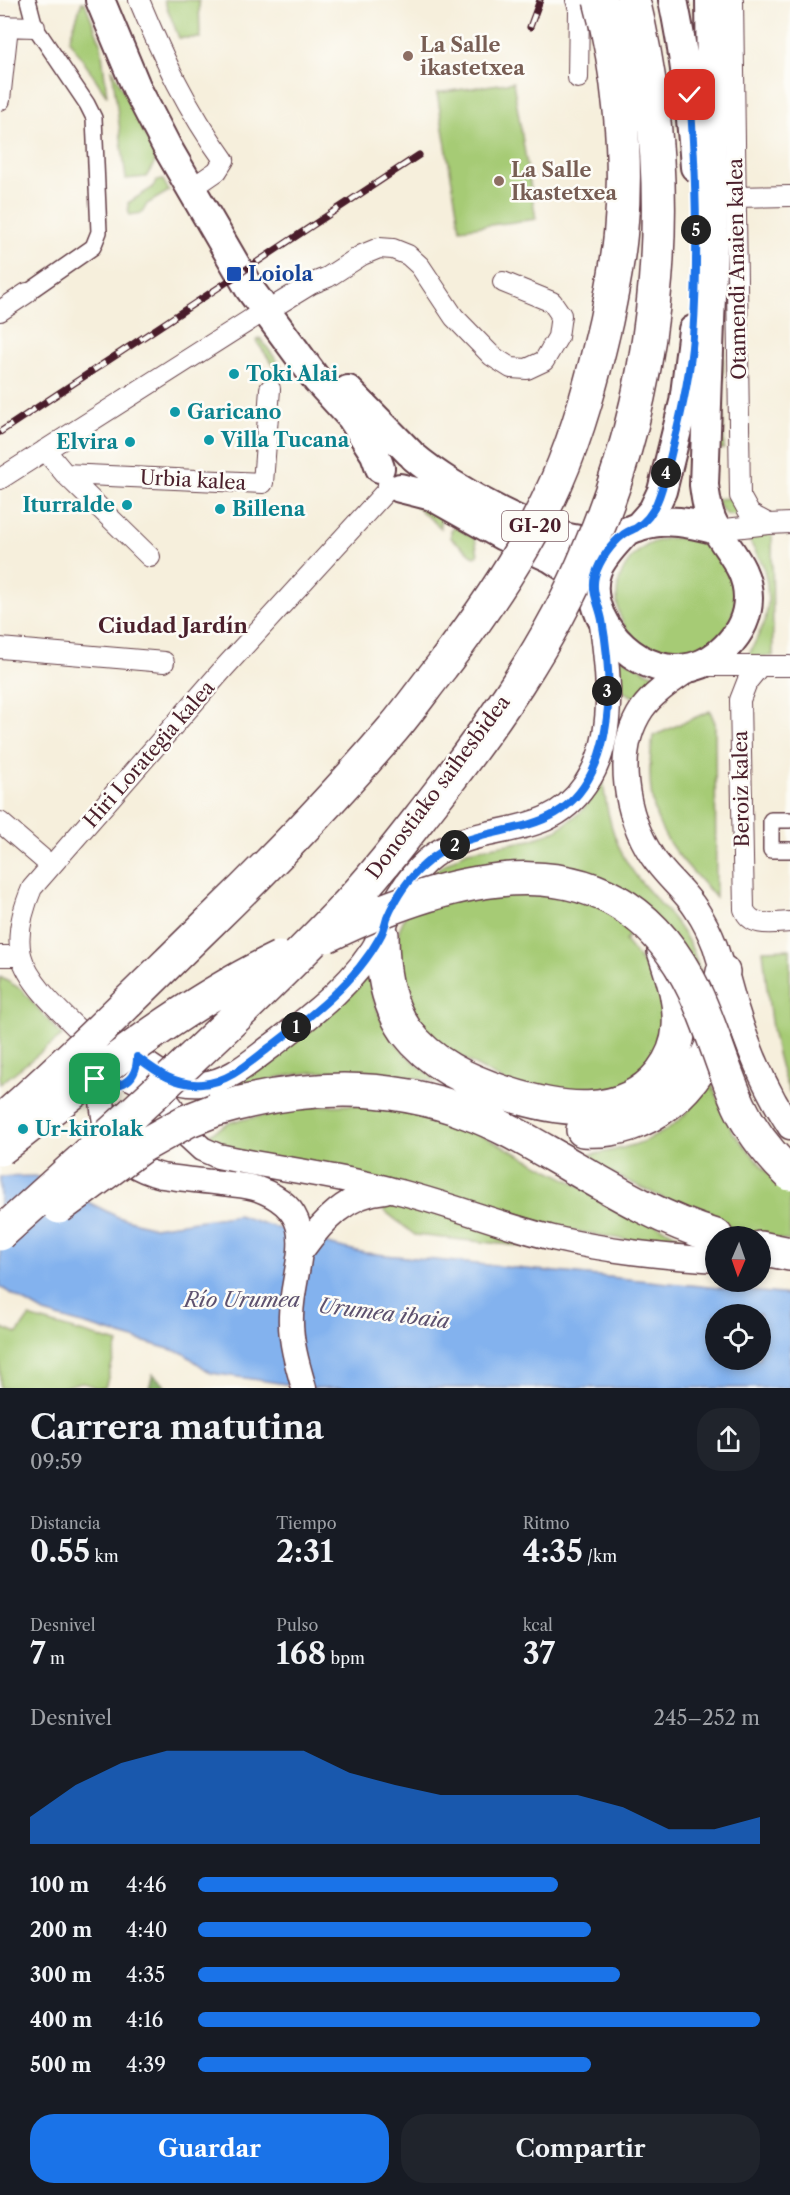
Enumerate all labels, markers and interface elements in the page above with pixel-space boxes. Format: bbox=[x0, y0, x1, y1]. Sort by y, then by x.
place label: La Salle ikastetxea bbox=[420, 33, 525, 80]
marker: La Salle ikastetxea bbox=[401, 49, 415, 63]
pin bbox=[664, 69, 715, 120]
icon: check bbox=[673, 78, 706, 111]
street label: Otamendi Anaien kalea bbox=[723, 157, 751, 380]
place label: La Salle Ikastetxea bbox=[511, 158, 618, 205]
marker: La Salle Ikastetxea bbox=[492, 174, 506, 188]
pin: 5 bbox=[681, 215, 711, 245]
text: 5 bbox=[692, 220, 700, 240]
place label: Loiola bbox=[248, 262, 313, 286]
marker: Loiola bbox=[225, 265, 243, 283]
place label: Toki Alai bbox=[246, 362, 338, 386]
marker: Toki Alai bbox=[227, 367, 241, 381]
place label: Garicano bbox=[187, 400, 281, 424]
marker: Garicano bbox=[168, 405, 182, 419]
place label: Villa Tucana bbox=[220, 428, 350, 452]
place label: Elvira bbox=[56, 430, 118, 454]
marker: Villa Tucana bbox=[202, 433, 216, 447]
marker: Elvira bbox=[123, 435, 137, 449]
pin: 4 bbox=[651, 458, 681, 488]
text: 4 bbox=[661, 463, 671, 483]
street label: Urbia kalea bbox=[139, 465, 247, 495]
place label: Iturralde bbox=[22, 493, 115, 517]
place label: Billena bbox=[232, 497, 306, 521]
marker: Iturralde bbox=[120, 498, 134, 512]
marker: Billena bbox=[213, 502, 227, 516]
road number: GI-20 bbox=[502, 511, 568, 541]
district label: Ciudad Jardín bbox=[98, 613, 248, 638]
street label: Hiri Lorategia kalea bbox=[79, 675, 220, 833]
pin: 3 bbox=[592, 676, 622, 706]
text: 3 bbox=[602, 681, 612, 701]
street label: Donostiako saihesbidea bbox=[361, 690, 515, 884]
street label: Beroiz kalea bbox=[728, 730, 754, 848]
pin: 2 bbox=[440, 830, 470, 860]
text: 2 bbox=[450, 835, 460, 855]
pin: 1 bbox=[281, 1012, 311, 1042]
text: 1 bbox=[292, 1017, 300, 1037]
pin bbox=[69, 1053, 120, 1104]
icon: arrive bbox=[78, 1062, 111, 1095]
place label: Ur-kirolak bbox=[35, 1117, 144, 1141]
marker: Ur-kirolak bbox=[16, 1122, 30, 1136]
north arrow bbox=[705, 1226, 771, 1292]
map controls bbox=[705, 1226, 771, 1370]
water label: Río Urumea bbox=[182, 1287, 301, 1312]
water label: Urumea ibaia bbox=[317, 1293, 452, 1334]
button: locate bbox=[705, 1304, 771, 1370]
text: Carrera matutina bbox=[30, 1407, 324, 1448]
button: share bbox=[697, 1408, 760, 1471]
text: 09:59 bbox=[30, 1450, 83, 1474]
text: Distancia bbox=[30, 1513, 101, 1533]
text: Tiempo bbox=[276, 1513, 336, 1533]
text: Ritmo bbox=[523, 1513, 570, 1533]
text: 0.55 bbox=[30, 1533, 90, 1570]
text: 2:31 bbox=[276, 1533, 333, 1570]
text: 4:35 bbox=[523, 1533, 583, 1570]
text: km bbox=[90, 1546, 119, 1566]
text: /km bbox=[583, 1546, 617, 1566]
text: Desnivel bbox=[30, 1615, 96, 1635]
text: Pulso bbox=[276, 1615, 318, 1635]
text: kcal bbox=[523, 1615, 553, 1635]
text: 7 bbox=[30, 1635, 46, 1672]
text: 168 bbox=[276, 1635, 326, 1672]
text: 37 bbox=[523, 1635, 555, 1672]
text: m bbox=[46, 1648, 65, 1668]
text: bpm bbox=[326, 1648, 365, 1668]
text: Desnivel bbox=[30, 1706, 112, 1730]
text: 245–252 m bbox=[653, 1706, 760, 1730]
text: 100 m bbox=[30, 1873, 89, 1897]
text: 4:46 bbox=[126, 1873, 166, 1897]
text: 200 m bbox=[30, 1918, 92, 1942]
text: 4:40 bbox=[126, 1918, 167, 1942]
text: 300 m bbox=[30, 1963, 92, 1987]
text: 4:35 bbox=[126, 1963, 165, 1987]
text: 400 m bbox=[30, 2008, 92, 2032]
text: 4:16 bbox=[126, 2008, 163, 2032]
text: 500 m bbox=[30, 2053, 91, 2077]
text: 4:39 bbox=[126, 2053, 166, 2077]
button: Guardar bbox=[30, 2114, 389, 2183]
button: Compartir bbox=[401, 2114, 760, 2183]

